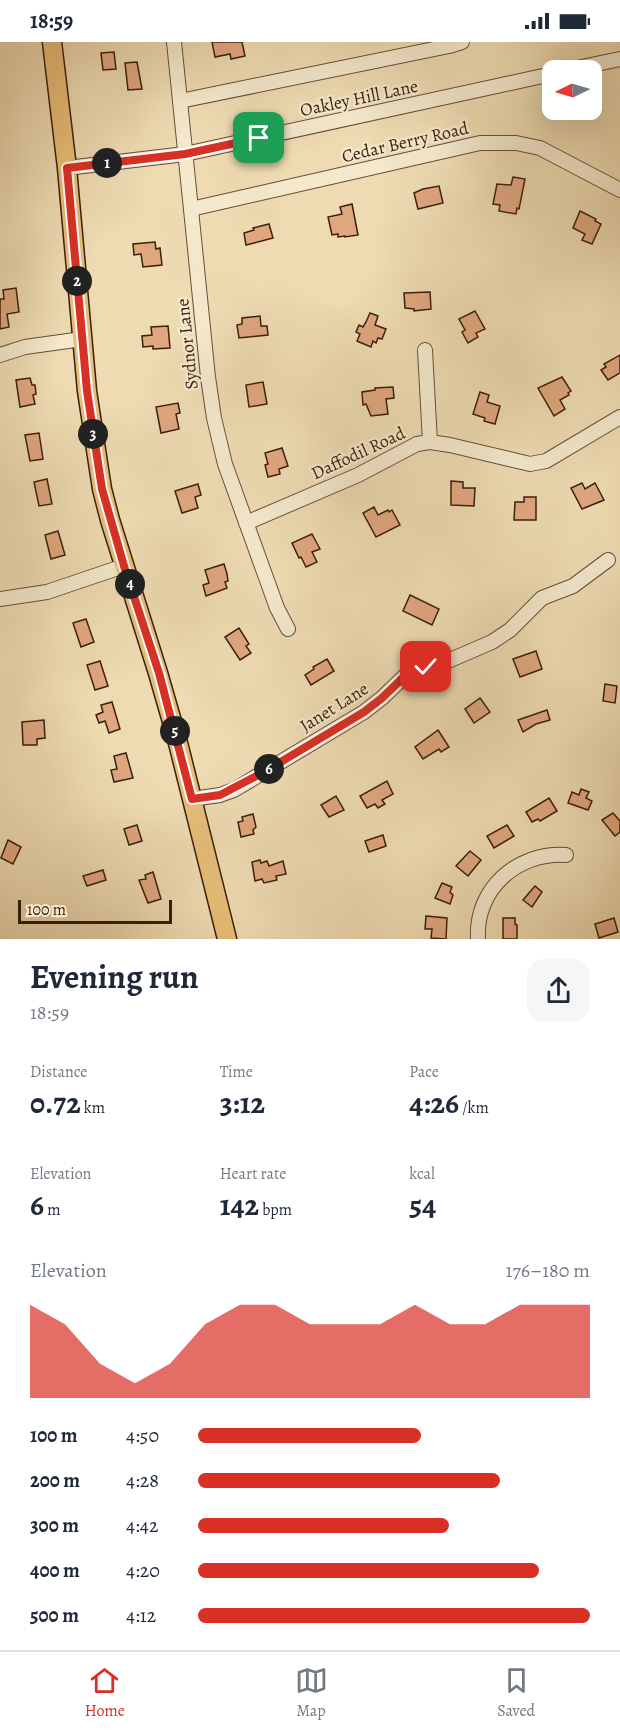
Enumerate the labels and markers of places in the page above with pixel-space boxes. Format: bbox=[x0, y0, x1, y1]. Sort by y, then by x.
pin bbox=[233, 112, 284, 163]
pin: 1 bbox=[92, 148, 122, 178]
pin: 2 bbox=[62, 266, 92, 296]
pin: 3 bbox=[78, 419, 108, 449]
pin: 4 bbox=[115, 569, 145, 599]
pin bbox=[400, 641, 451, 692]
pin: 5 bbox=[160, 716, 190, 746]
pin: 6 bbox=[254, 754, 284, 784]

